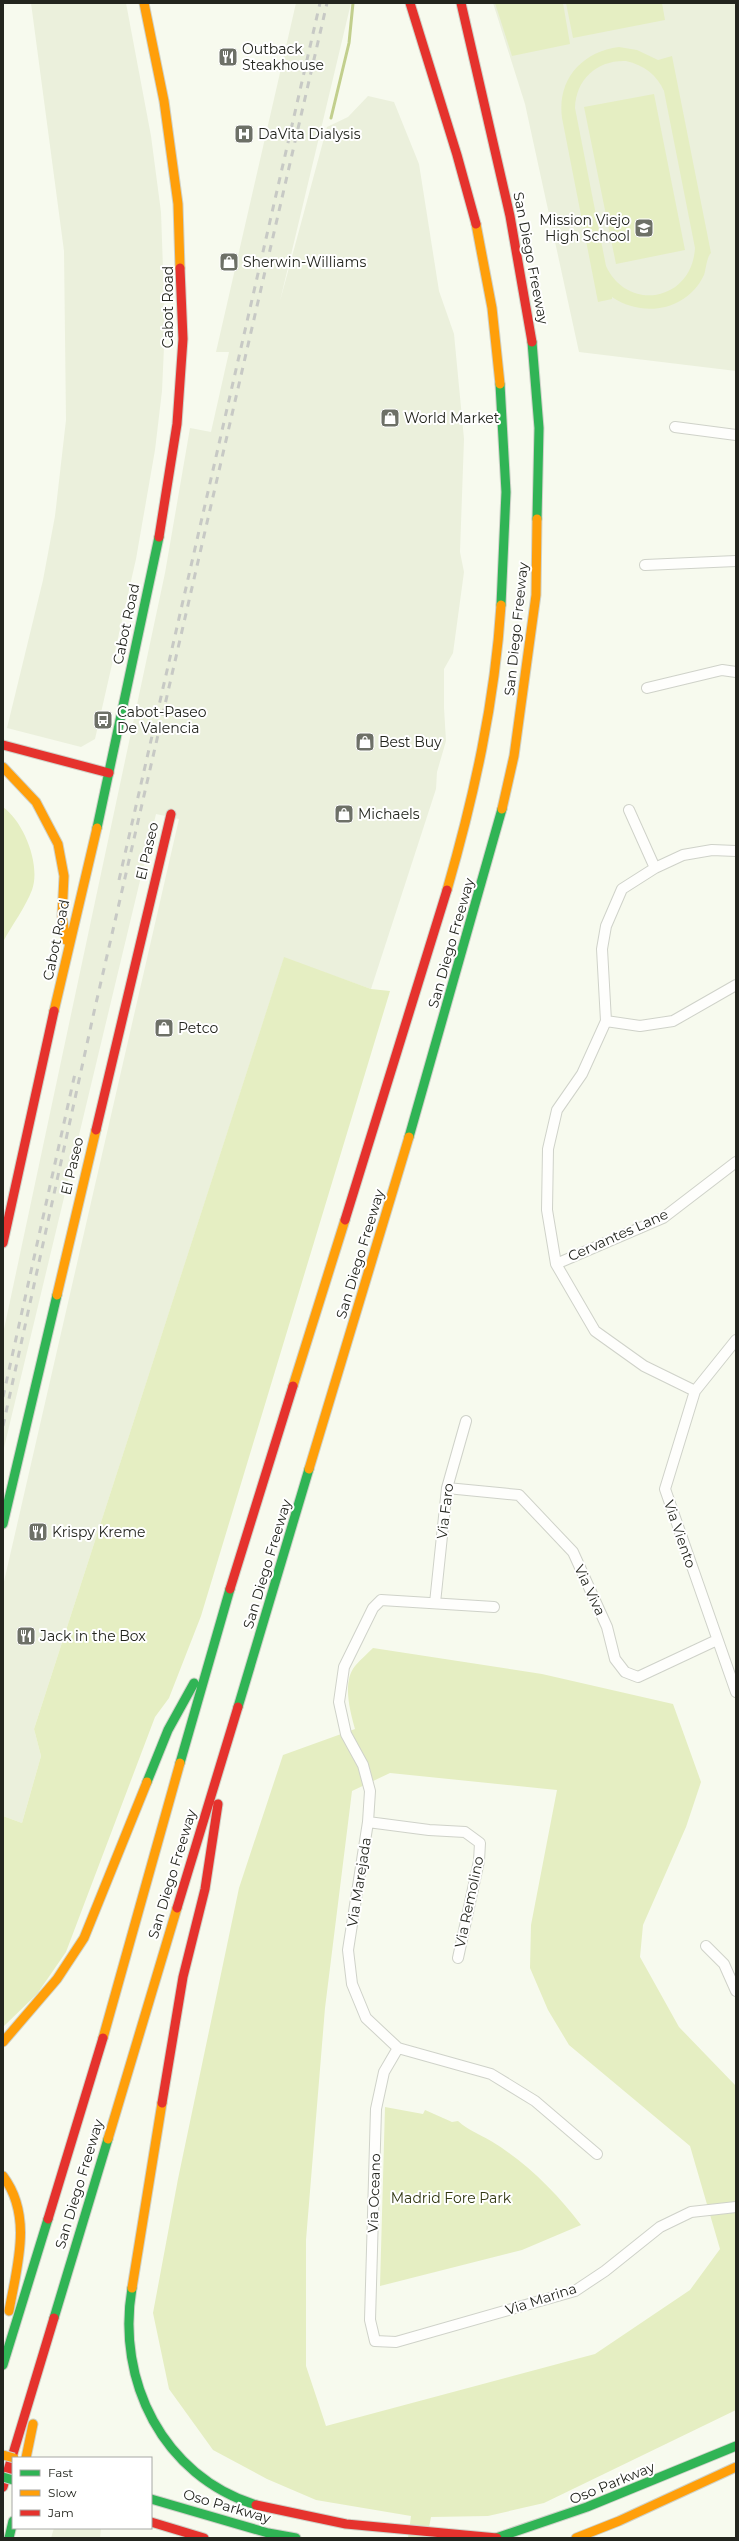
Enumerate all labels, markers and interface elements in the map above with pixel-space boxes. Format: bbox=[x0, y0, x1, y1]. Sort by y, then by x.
place label: Outback Steakhouse bbox=[242, 40, 324, 74]
restaurant icon: Outback Steakhouse bbox=[217, 46, 239, 68]
hospital icon: DaVita Dialysis bbox=[233, 123, 255, 145]
place label: DaVita Dialysis bbox=[258, 125, 361, 143]
street label: San Diego Freeway bbox=[509, 190, 553, 326]
place label: Mission Viejo High School bbox=[539, 211, 630, 245]
school or university icon: Mission Viejo High School bbox=[633, 217, 655, 239]
shop icon: Sherwin-Williams bbox=[218, 251, 240, 273]
place label: Sherwin-Williams bbox=[243, 253, 366, 271]
street label: Cabot Road bbox=[159, 266, 177, 348]
shop icon: World Market bbox=[379, 407, 401, 429]
place label: World Market bbox=[404, 409, 500, 427]
street label: San Diego Freeway bbox=[500, 561, 532, 697]
street label: Cabot Road bbox=[109, 582, 143, 666]
place label: Cabot-Paseo De Valencia bbox=[117, 703, 207, 737]
bus stop icon: Cabot-Paseo De Valencia bbox=[92, 709, 114, 731]
shop icon: Best Buy bbox=[354, 731, 376, 753]
place label: Best Buy bbox=[379, 733, 442, 751]
shop icon: Michaels bbox=[333, 803, 355, 825]
place label: Michaels bbox=[358, 805, 420, 823]
street label: El Paseo bbox=[132, 820, 162, 882]
street label: San Diego Freeway bbox=[424, 876, 478, 1010]
street label: Cabot Road bbox=[39, 898, 73, 982]
shop icon: Petco bbox=[153, 1017, 175, 1039]
place label: Petco bbox=[178, 1019, 219, 1037]
street label: El Paseo bbox=[57, 1135, 87, 1197]
street label: San Diego Freeway bbox=[332, 1187, 388, 1321]
street label: Cervantes Lane bbox=[565, 1205, 671, 1265]
street label: Via Faro bbox=[433, 1482, 457, 1540]
street label: San Diego Freeway bbox=[239, 1497, 295, 1631]
street label: Via Viento bbox=[660, 1498, 700, 1571]
restaurant icon: Krispy Kreme bbox=[27, 1521, 49, 1543]
place label: Krispy Kreme bbox=[52, 1523, 145, 1541]
street label: Via Viva bbox=[570, 1562, 610, 1618]
restaurant icon: Jack in the Box bbox=[15, 1625, 37, 1647]
place label: Jack in the Box bbox=[39, 1627, 146, 1645]
street label: San Diego Freeway bbox=[144, 1807, 200, 1941]
street label: Via Marejada bbox=[343, 1836, 375, 1928]
street label: Via Remolino bbox=[451, 1854, 488, 1949]
street label: San Diego Freeway bbox=[51, 2117, 107, 2251]
street label: Via Oceano bbox=[364, 2153, 384, 2233]
park label: Madrid Fore Park bbox=[391, 2189, 512, 2207]
street label: Via Marina bbox=[503, 2279, 579, 2319]
legend bbox=[12, 2457, 152, 2529]
street label: Oso Parkway bbox=[567, 2458, 658, 2508]
text: Fast bbox=[48, 2465, 73, 2480]
text: Slow bbox=[48, 2485, 77, 2500]
street label: Oso Parkway bbox=[181, 2485, 273, 2527]
text: Jam bbox=[47, 2505, 74, 2520]

